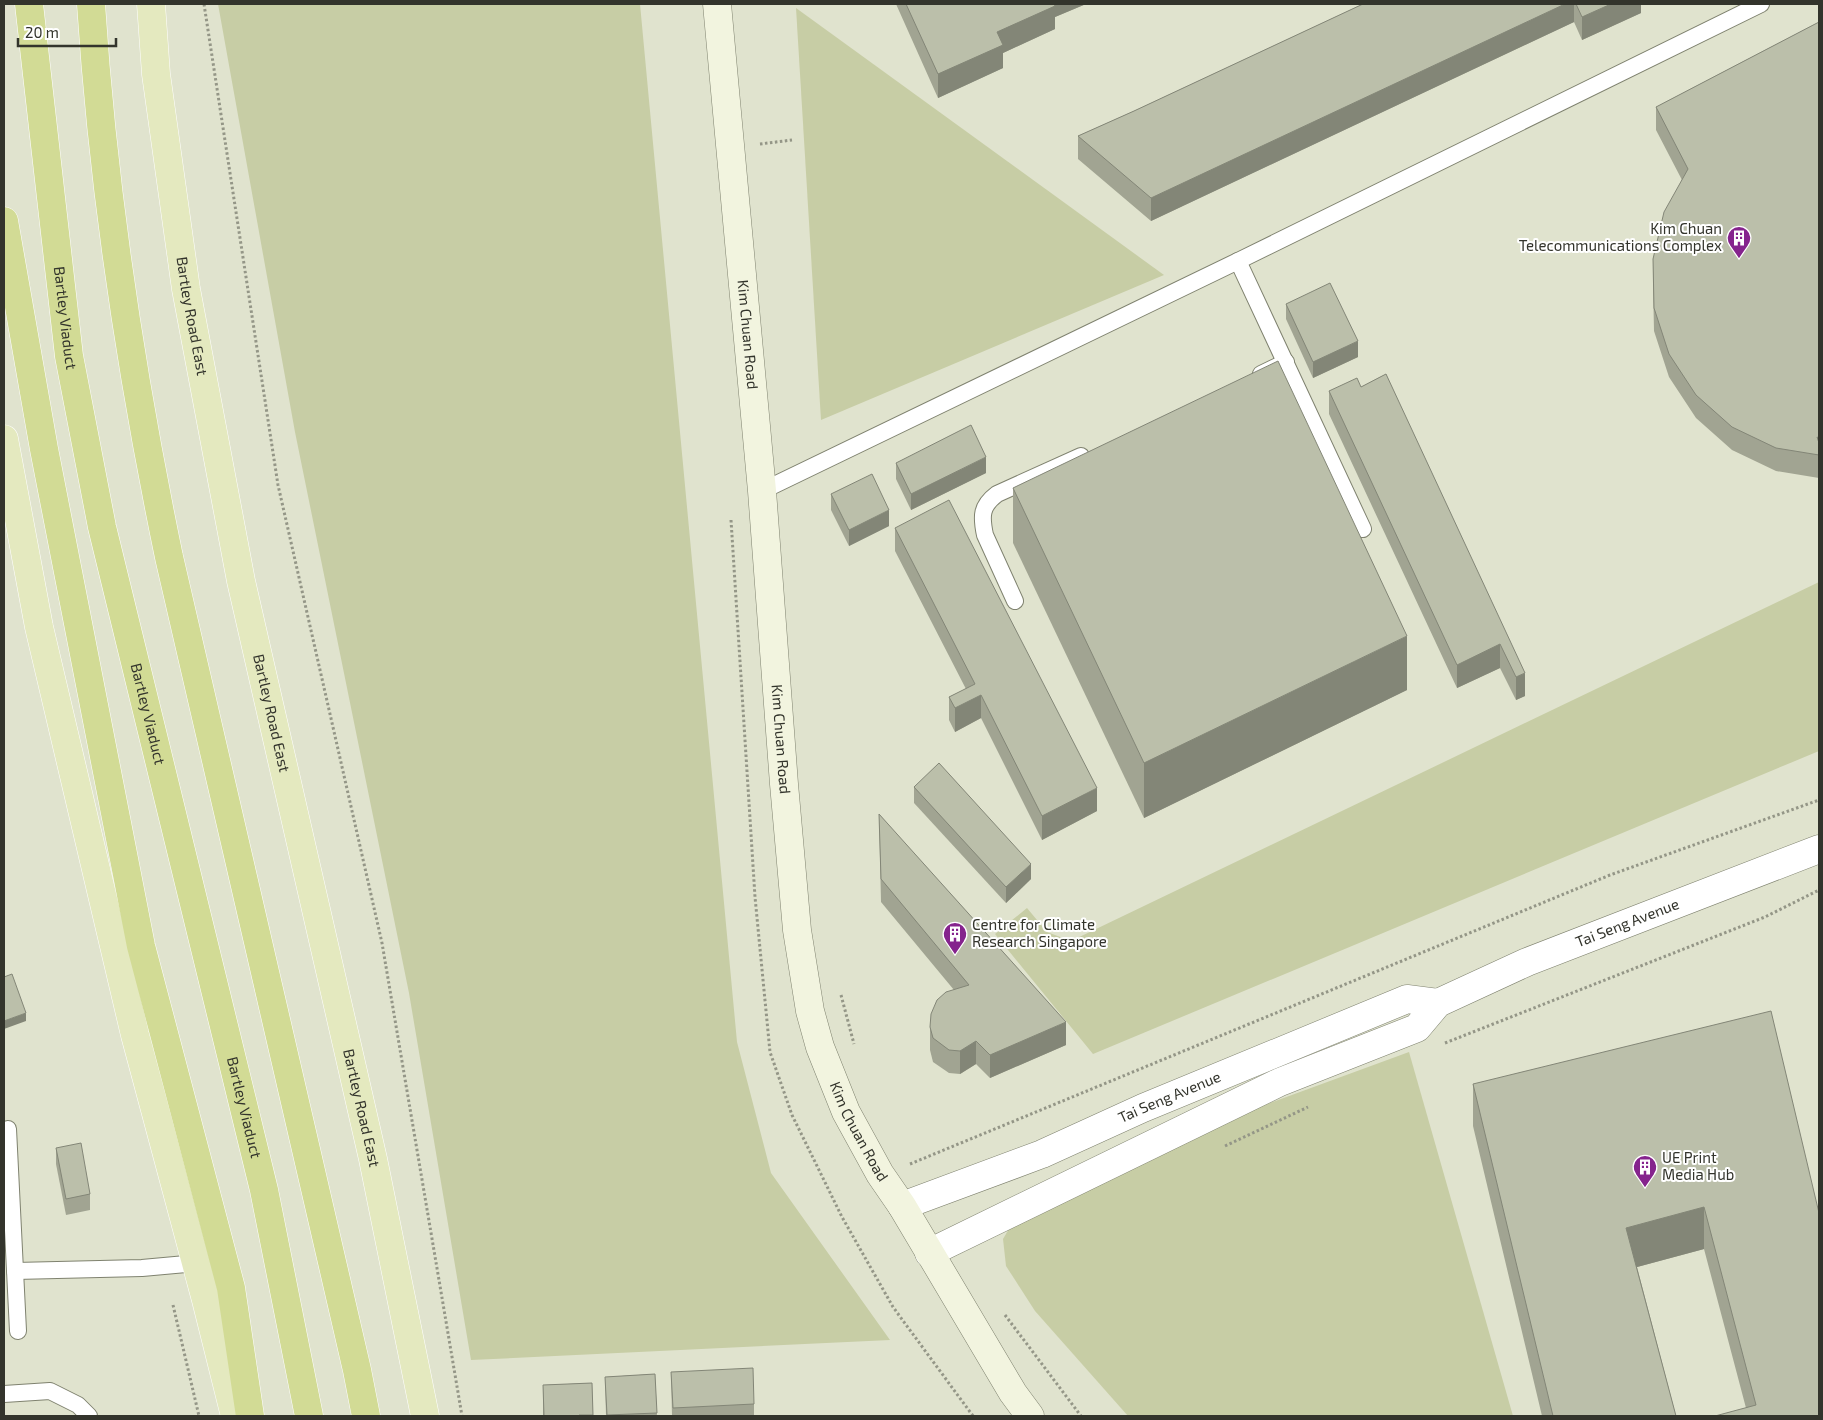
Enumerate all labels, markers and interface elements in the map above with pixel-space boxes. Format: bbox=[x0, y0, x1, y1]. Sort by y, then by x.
scale bar bbox=[18, 15, 115, 47]
text: 20 m bbox=[25, 23, 59, 41]
place label: Kim Chuan Telecommunications Complex bbox=[1519, 219, 1722, 254]
building icon: Kim Chuan Telecommunications Complex bbox=[1726, 225, 1752, 259]
street label: Bartley Road East bbox=[174, 255, 212, 377]
street label: Bartley Viaduct bbox=[51, 265, 81, 371]
street label: Kim Chuan Road bbox=[735, 279, 763, 390]
street label: Bartley Road East bbox=[250, 652, 294, 774]
street label: Bartley Viaduct bbox=[128, 661, 170, 767]
street label: Kim Chuan Road bbox=[769, 684, 795, 795]
street label: Tai Seng Avenue bbox=[1573, 894, 1681, 950]
place label: Centre for Climate Research Singapore bbox=[972, 915, 1107, 950]
building icon: Centre for Climate Research Singapore bbox=[942, 921, 968, 955]
street label: Bartley Road East bbox=[340, 1047, 384, 1169]
street label: Bartley Viaduct bbox=[224, 1055, 266, 1160]
street label: Tai Seng Avenue bbox=[1115, 1067, 1223, 1126]
street label: Kim Chuan Road bbox=[827, 1079, 892, 1185]
place label: UE Print Media Hub bbox=[1662, 1148, 1734, 1183]
building icon: UE Print Media Hub bbox=[1632, 1154, 1658, 1188]

